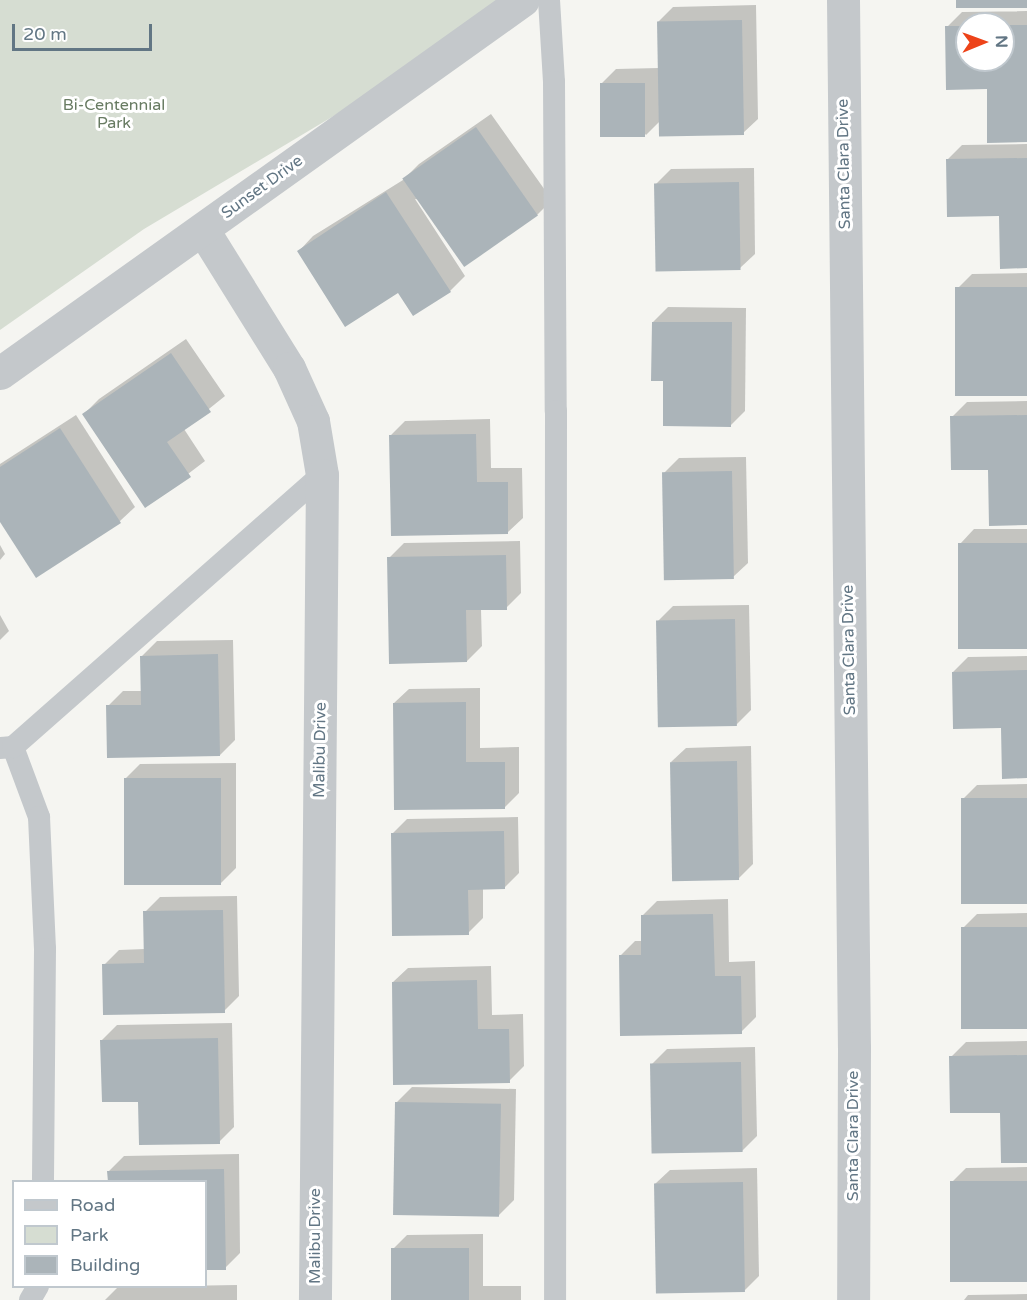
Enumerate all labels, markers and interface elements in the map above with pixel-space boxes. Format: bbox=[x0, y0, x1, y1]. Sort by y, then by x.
scale bar bbox=[15, 12, 154, 50]
north arrow bbox=[955, 12, 1015, 72]
text: 20 m bbox=[23, 23, 67, 45]
text: N bbox=[991, 35, 1011, 48]
park label: Bi-Centennial Park bbox=[63, 95, 165, 133]
street label: Santa Clara Drive bbox=[833, 99, 855, 229]
street label: Sunset Drive bbox=[218, 151, 306, 223]
street label: Santa Clara Drive bbox=[838, 585, 860, 715]
street label: Malibu Drive bbox=[310, 702, 330, 798]
street label: Santa Clara Drive bbox=[843, 1071, 863, 1201]
legend bbox=[12, 1180, 207, 1288]
street label: Malibu Drive bbox=[305, 1188, 325, 1284]
text: Road bbox=[70, 1194, 115, 1216]
text: Park bbox=[70, 1224, 108, 1246]
text: Building bbox=[70, 1254, 140, 1276]

